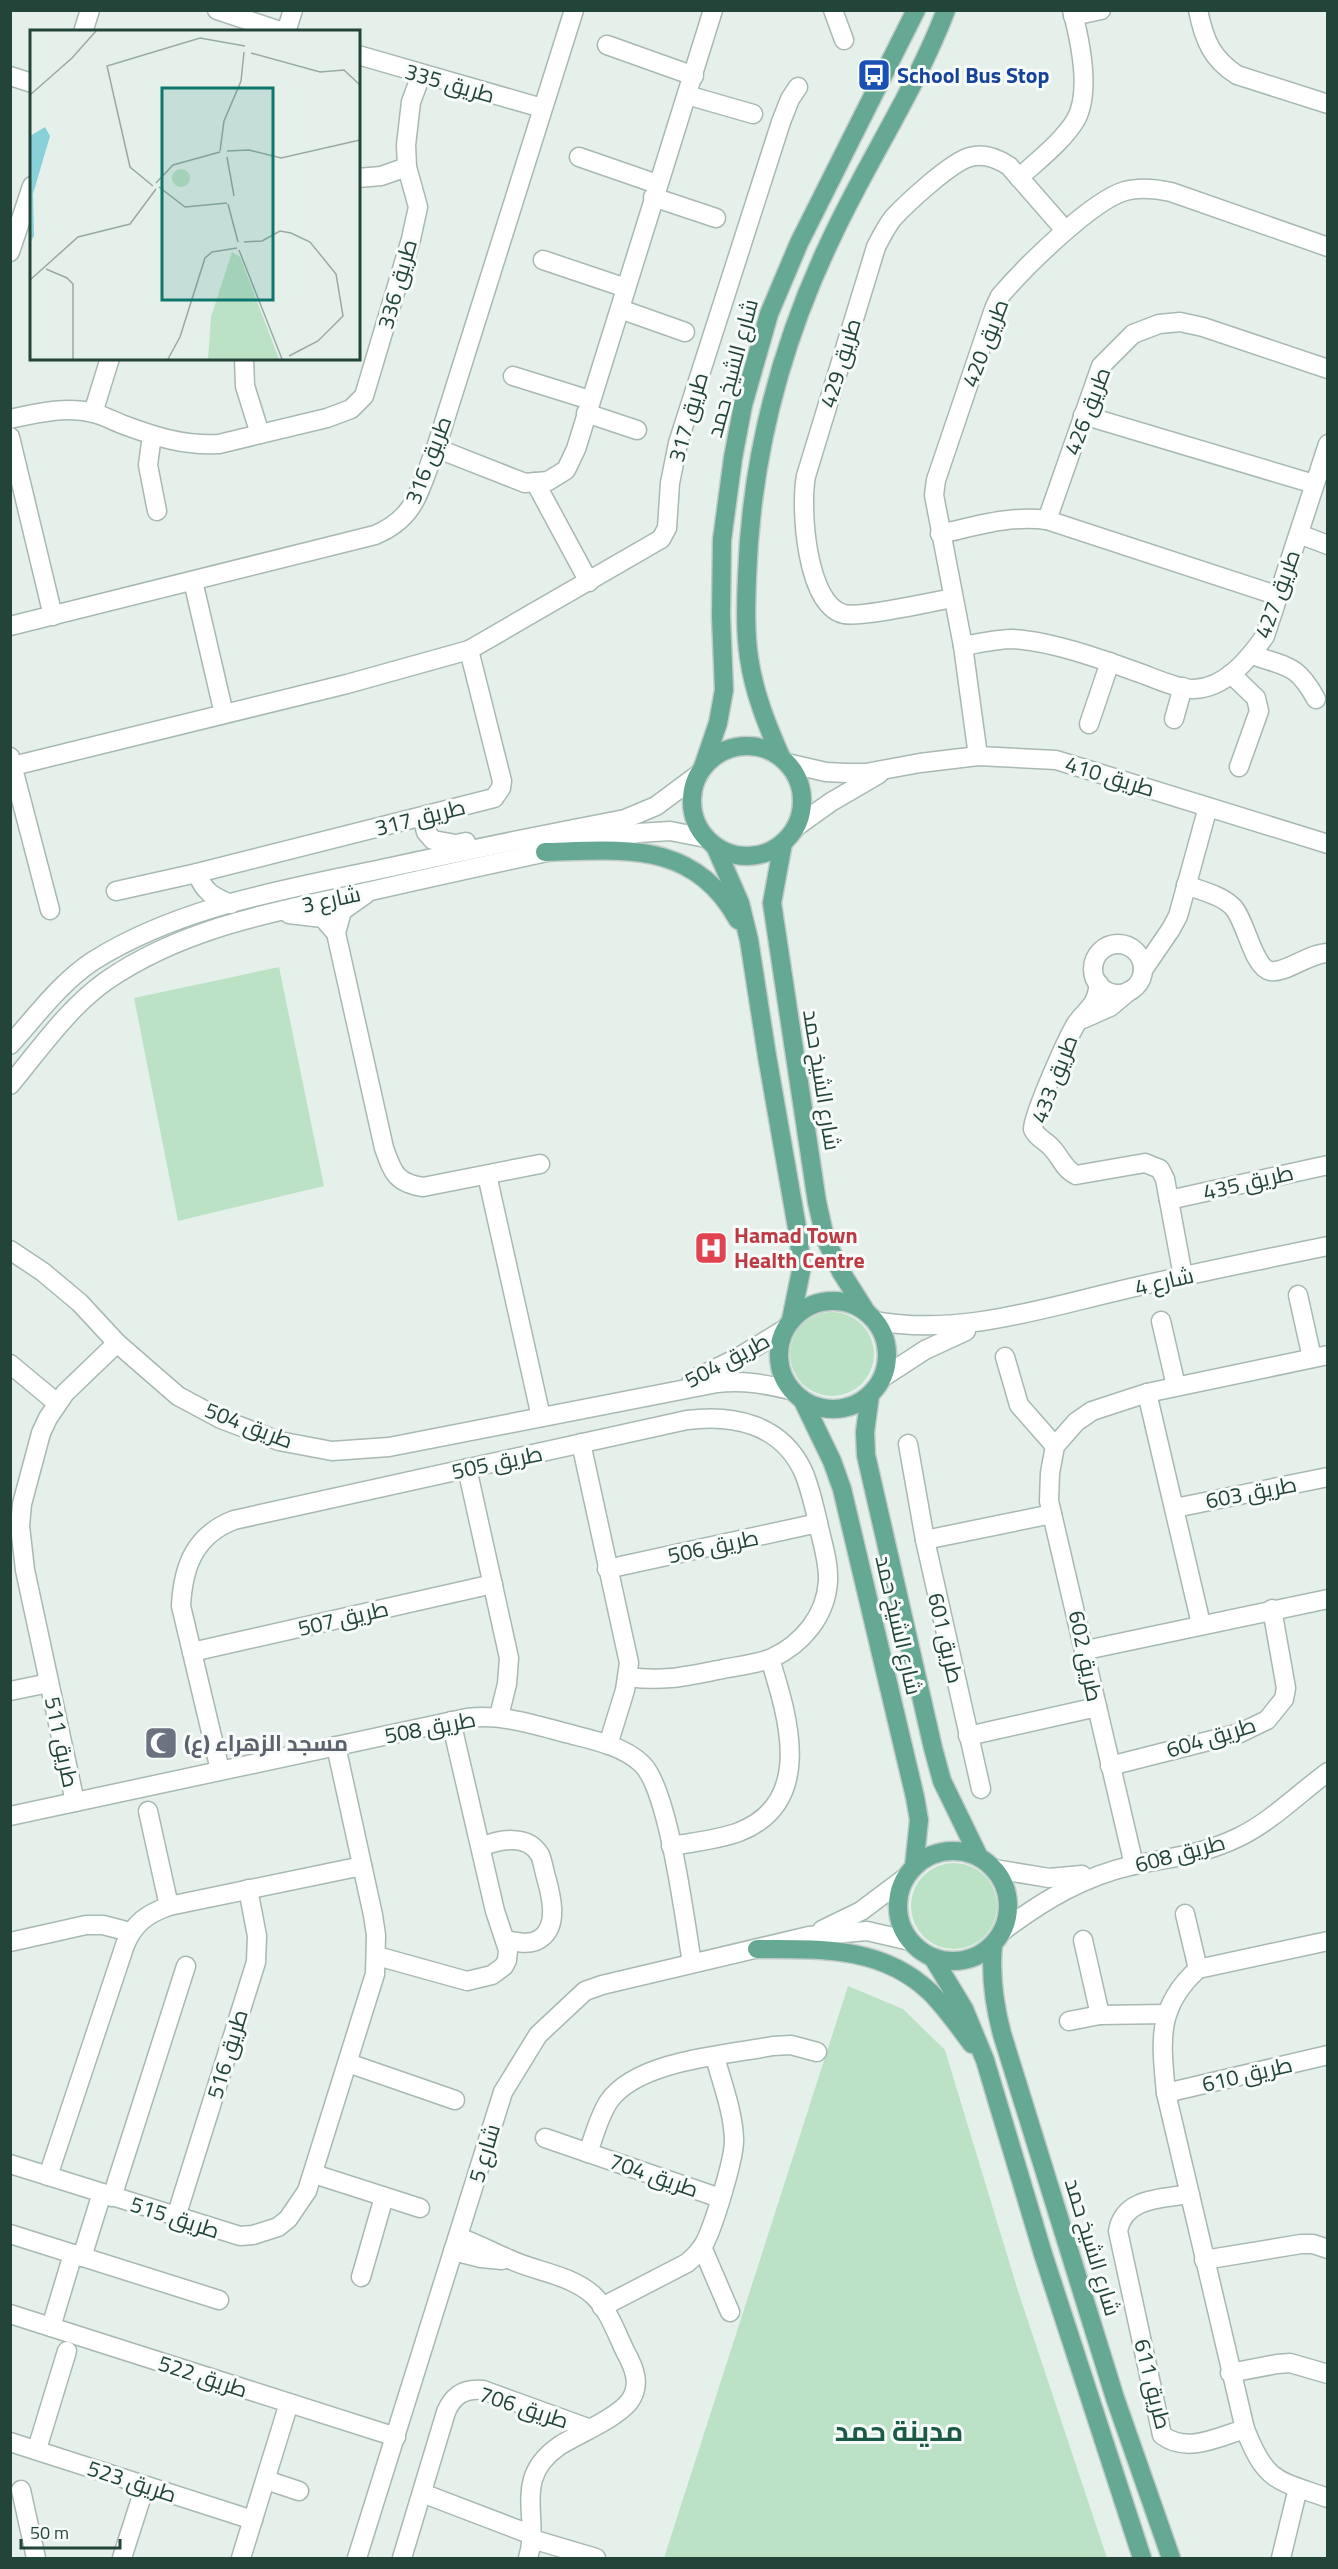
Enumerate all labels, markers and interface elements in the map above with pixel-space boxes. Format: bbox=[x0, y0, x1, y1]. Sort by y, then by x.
inset map bbox=[30, 30, 360, 360]
street label: طريق 335 bbox=[401, 54, 499, 112]
bus stop icon: School Bus Stop bbox=[856, 57, 892, 93]
place label: School Bus Stop bbox=[897, 58, 1049, 92]
street label: طريق 336 bbox=[368, 235, 426, 333]
street label: طريق 420 bbox=[953, 294, 1017, 392]
street label: شارع الشيخ حمد bbox=[697, 295, 767, 441]
street label: طريق 429 bbox=[810, 314, 870, 412]
street label: طريق 426 bbox=[1055, 362, 1119, 460]
street label: طريق 317 bbox=[659, 368, 717, 466]
street label: طريق 316 bbox=[396, 411, 460, 509]
street label: طريق 427 bbox=[1245, 545, 1309, 643]
street label: طريق 410 bbox=[1061, 746, 1159, 806]
street label: طريق 317 bbox=[371, 789, 469, 845]
street label: شارع 3 bbox=[298, 876, 364, 922]
street label: شارع الشيخ حمد bbox=[794, 1007, 850, 1153]
street label: طريق 433 bbox=[1022, 1030, 1086, 1128]
street label: طريق 435 bbox=[1199, 1155, 1297, 1209]
place label: Hamad Town Health Centre bbox=[734, 1218, 865, 1277]
hospital icon: Hamad Town Health Centre bbox=[693, 1230, 729, 1266]
street label: شارع 4 bbox=[1131, 1258, 1197, 1304]
street label: طريق 504 bbox=[678, 1323, 776, 1397]
street label: طريق 504 bbox=[200, 1393, 298, 1457]
street label: طريق 505 bbox=[448, 1436, 546, 1488]
street label: طريق 603 bbox=[1203, 1467, 1299, 1517]
street label: طريق 506 bbox=[664, 1520, 762, 1572]
street label: شارع الشيخ حمد bbox=[866, 1552, 932, 1698]
street label: طريق 601 bbox=[919, 1589, 973, 1687]
street label: طريق 507 bbox=[294, 1591, 392, 1645]
street label: طريق 602 bbox=[1060, 1607, 1112, 1705]
street label: طريق 511 bbox=[36, 1693, 88, 1791]
street label: طريق 508 bbox=[382, 1702, 478, 1752]
street label: طريق 604 bbox=[1162, 1707, 1260, 1767]
mosque icon: مسجد الزهراء (ع) bbox=[143, 1725, 179, 1761]
place label: مسجد الزهراء (ع) bbox=[184, 1726, 348, 1760]
street label: طريق 608 bbox=[1131, 1825, 1229, 1881]
street label: طريق 516 bbox=[197, 2005, 257, 2103]
street label: طريق 610 bbox=[1198, 2047, 1296, 2101]
street label: شارع 5 bbox=[459, 2119, 509, 2187]
street label: طريق 704 bbox=[605, 2144, 703, 2206]
street label: شارع الشيخ حمد bbox=[1056, 2174, 1130, 2320]
street label: طريق 515 bbox=[126, 2187, 224, 2247]
street label: طريق 611 bbox=[1125, 2335, 1181, 2433]
street label: طريق 522 bbox=[154, 2346, 252, 2406]
street label: طريق 706 bbox=[475, 2377, 573, 2437]
district label: مدينة حمد bbox=[835, 2409, 963, 2452]
street label: طريق 523 bbox=[83, 2451, 181, 2511]
scale bar bbox=[21, 2512, 120, 2550]
text: 50 m bbox=[30, 2519, 69, 2546]

